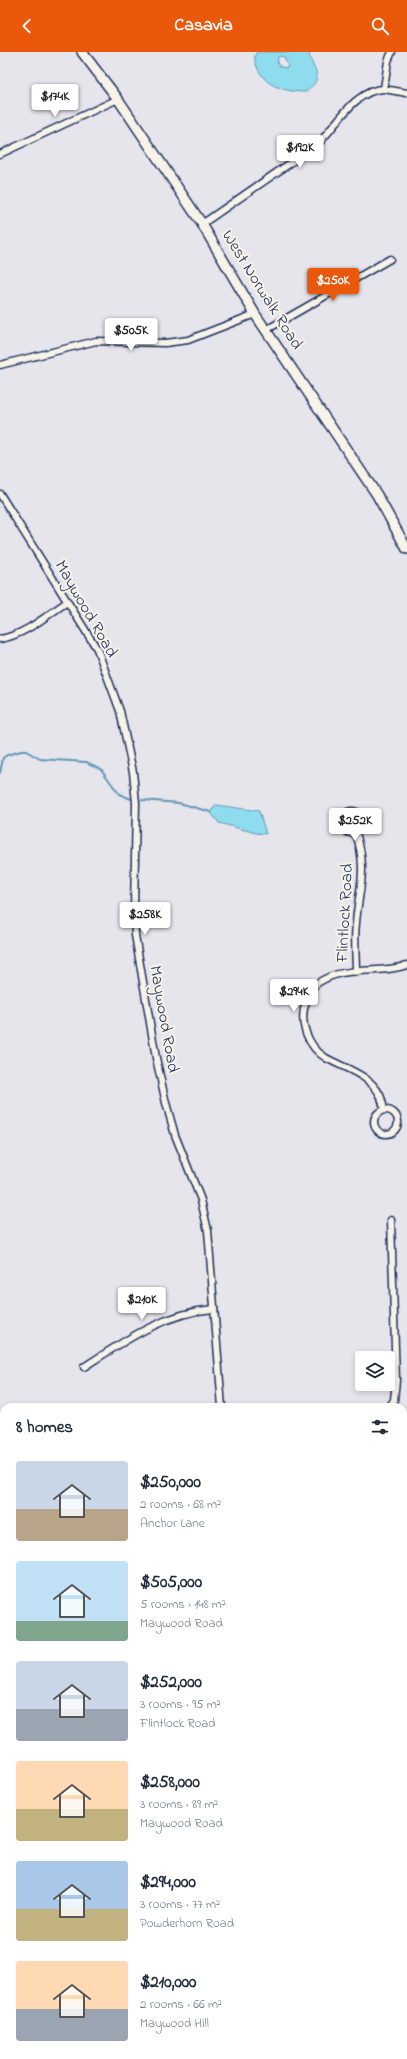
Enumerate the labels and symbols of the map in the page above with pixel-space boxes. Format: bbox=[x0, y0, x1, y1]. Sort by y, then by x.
pin: $174K bbox=[27, 84, 83, 118]
pin: $192K bbox=[272, 135, 328, 169]
street label: West Norwalk Road bbox=[215, 225, 309, 355]
pin: $250K bbox=[305, 268, 361, 302]
pin: $505K bbox=[103, 318, 159, 352]
street label: Maywood Road bbox=[47, 556, 124, 663]
pin: $252K bbox=[327, 808, 383, 842]
street label: Flintlock Road bbox=[330, 863, 360, 964]
pin: $258K bbox=[117, 902, 173, 936]
street label: Maywood Road bbox=[141, 963, 186, 1075]
pin: $294K bbox=[266, 979, 322, 1013]
pin: $210K bbox=[114, 1287, 170, 1321]

